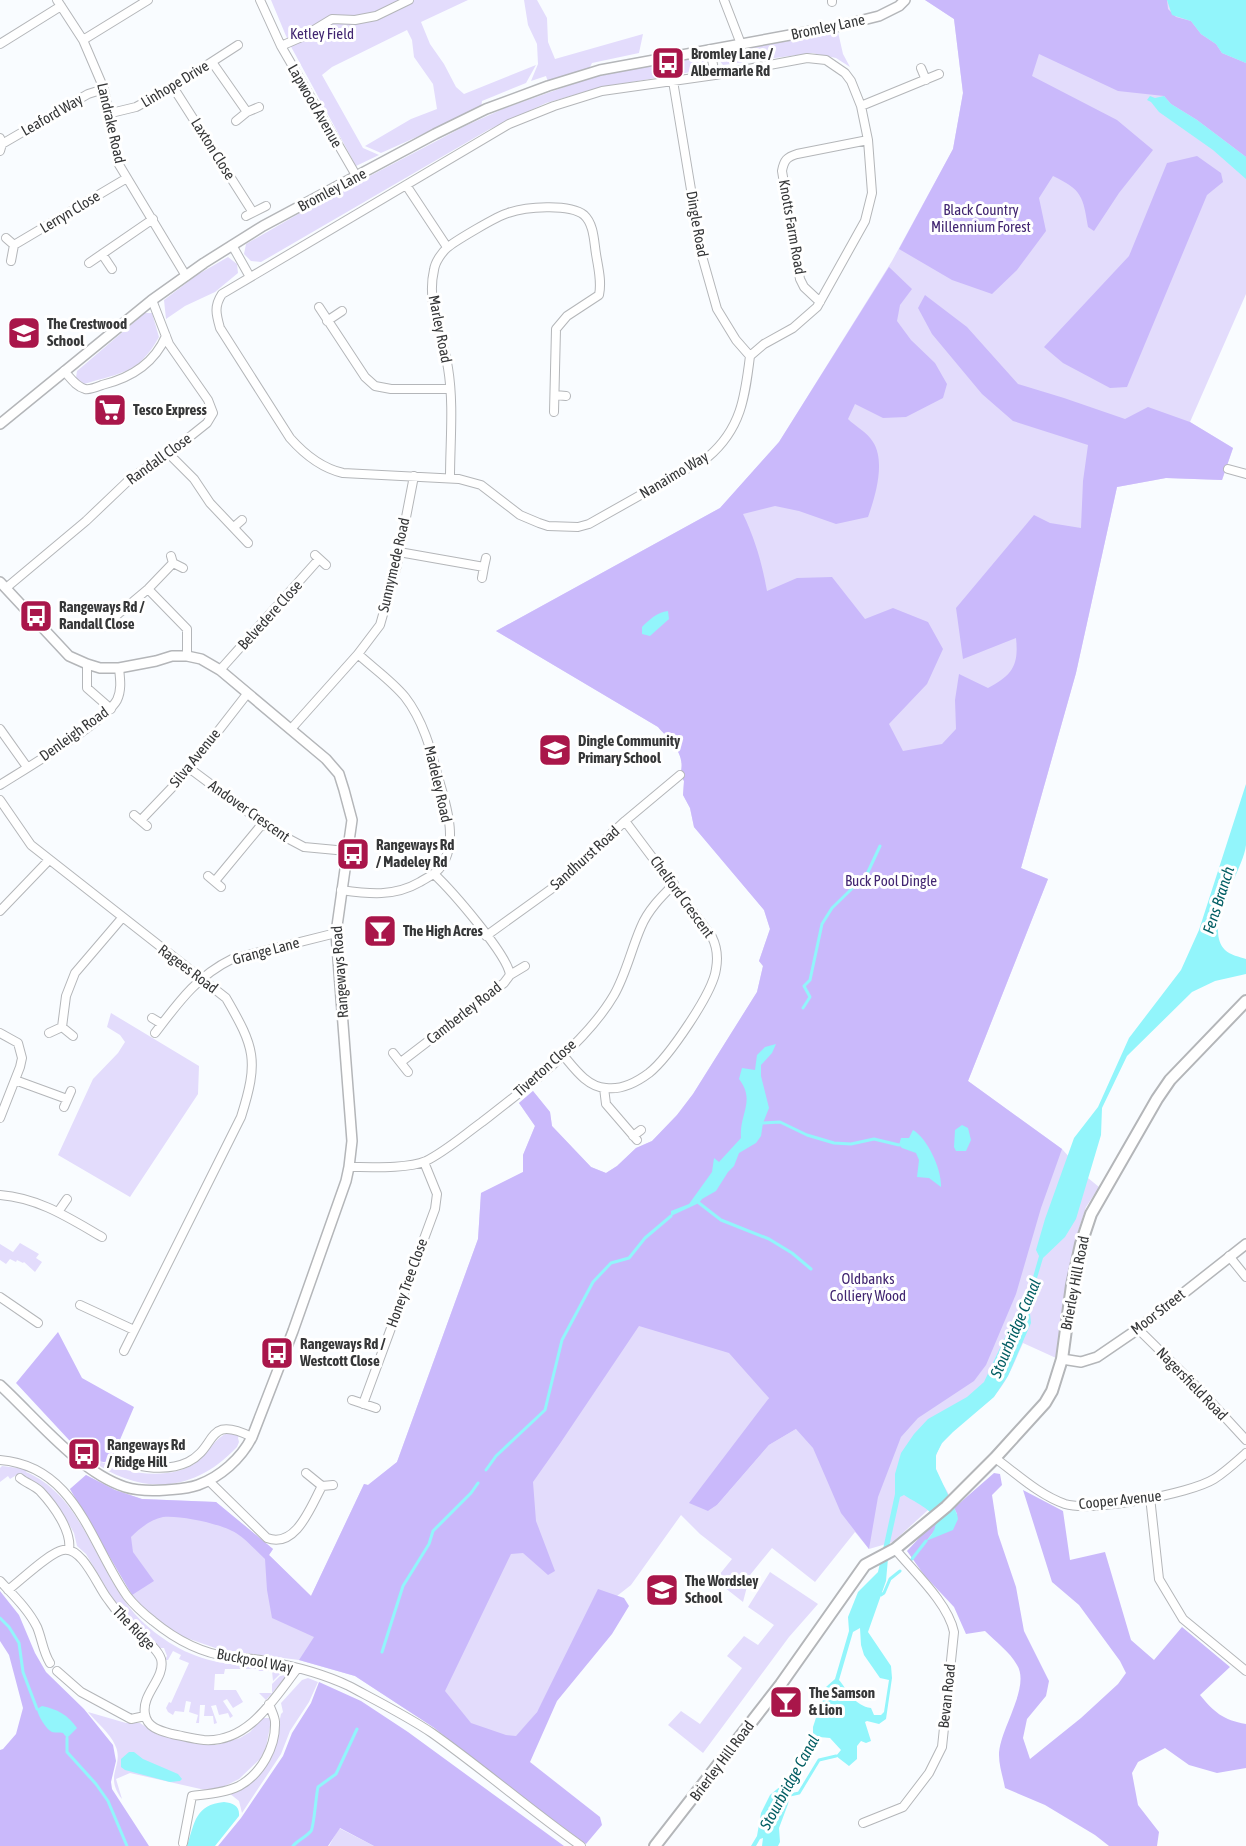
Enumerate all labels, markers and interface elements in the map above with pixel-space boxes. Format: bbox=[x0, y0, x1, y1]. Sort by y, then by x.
street label: Bromley Lane bbox=[789, 10, 867, 43]
park label: Ketley Field bbox=[290, 25, 354, 42]
bus stop icon: Bromley Lane / Albermarle Rd bbox=[650, 45, 686, 81]
place label: Bromley Lane / Albermarle Rd bbox=[690, 45, 774, 79]
street label: Linhope Drive bbox=[138, 57, 212, 110]
street label: Lapwood Avenue bbox=[285, 61, 346, 151]
street label: Landrake Road bbox=[94, 81, 129, 165]
street label: Leaford Way bbox=[18, 90, 85, 139]
street label: Laxton Close bbox=[188, 115, 239, 183]
street label: Bromley Lane bbox=[295, 164, 369, 215]
street label: Knotts Farm Road bbox=[776, 178, 809, 276]
street label: Lerryn Close bbox=[37, 187, 103, 236]
street label: Dingle Road bbox=[683, 189, 712, 258]
park label: Black Country Millennium Forest bbox=[931, 201, 1031, 235]
street label: Marley Road bbox=[426, 294, 455, 364]
school or university icon: The Crestwood School bbox=[6, 315, 42, 351]
place label: The Crestwood School bbox=[47, 315, 127, 349]
supermarket icon: Tesco Express bbox=[92, 392, 128, 428]
place label: Tesco Express bbox=[133, 401, 208, 418]
street label: Randall Close bbox=[123, 429, 194, 488]
street label: Nanaimo Way bbox=[636, 447, 711, 502]
street label: Sunnymede Road bbox=[374, 516, 413, 614]
street label: Belvedere Close bbox=[234, 576, 305, 653]
bus stop icon: Rangeways Rd / Randall Close bbox=[18, 598, 54, 634]
place label: Rangeways Rd / Randall Close bbox=[59, 598, 146, 632]
street label: Denleigh Road bbox=[36, 703, 111, 764]
street label: Silva Avenue bbox=[166, 725, 223, 790]
school or university icon: Dingle Community Primary School bbox=[537, 732, 573, 768]
place label: Dingle Community Primary School bbox=[578, 732, 681, 766]
street label: Madeley Road bbox=[421, 744, 456, 824]
street label: Andover Crescent bbox=[205, 776, 293, 845]
street label: Sandhurst Road bbox=[547, 822, 623, 893]
bus stop icon: Rangeways Rd / Madeley Rd bbox=[335, 836, 371, 872]
place label: Rangeways Rd / Madeley Rd bbox=[376, 836, 454, 870]
street label: Chelford Crescent bbox=[647, 853, 718, 941]
water label: Fens Branch bbox=[1199, 864, 1237, 936]
park label: Buck Pool Dingle bbox=[845, 872, 937, 889]
bar icon: The High Acres bbox=[362, 913, 398, 949]
place label: The High Acres bbox=[403, 922, 484, 939]
street label: Rangeways Road bbox=[328, 925, 351, 1019]
street label: Grange Lane bbox=[231, 933, 301, 968]
street label: Ragees Road bbox=[155, 941, 221, 996]
street label: Camberley Road bbox=[423, 978, 504, 1047]
street label: Tiverton Close bbox=[510, 1035, 579, 1100]
street label: Brierley Hill Road bbox=[1057, 1234, 1092, 1332]
street label: Honey Tree Close bbox=[383, 1236, 431, 1330]
park label: Oldbanks Colliery Wood bbox=[830, 1270, 906, 1304]
water label: Stourbridge Canal bbox=[986, 1276, 1045, 1381]
street label: Moor Street bbox=[1127, 1285, 1188, 1338]
bus stop icon: Rangeways Rd / Westcott Close bbox=[259, 1335, 295, 1371]
place label: Rangeways Rd / Westcott Close bbox=[299, 1335, 387, 1369]
street label: Nagersfield Road bbox=[1153, 1344, 1231, 1424]
bus stop icon: Rangeways Rd / Ridge Hill bbox=[66, 1436, 102, 1472]
place label: Rangeways Rd / Ridge Hill bbox=[107, 1436, 185, 1470]
street label: Cooper Avenue bbox=[1078, 1487, 1162, 1512]
school or university icon: The Wordsley School bbox=[644, 1572, 680, 1608]
place label: The Wordsley School bbox=[685, 1572, 759, 1606]
street label: The Ridge bbox=[110, 1603, 159, 1653]
street label: Buckpool Way bbox=[216, 1645, 295, 1676]
street label: Bevan Road bbox=[935, 1663, 958, 1729]
bar icon: The Samson & Lion bbox=[768, 1684, 804, 1720]
place label: The Samson & Lion bbox=[809, 1684, 875, 1718]
street label: Brierley Hill Road bbox=[686, 1717, 757, 1804]
water label: Stourbridge Canal bbox=[755, 1732, 823, 1834]

